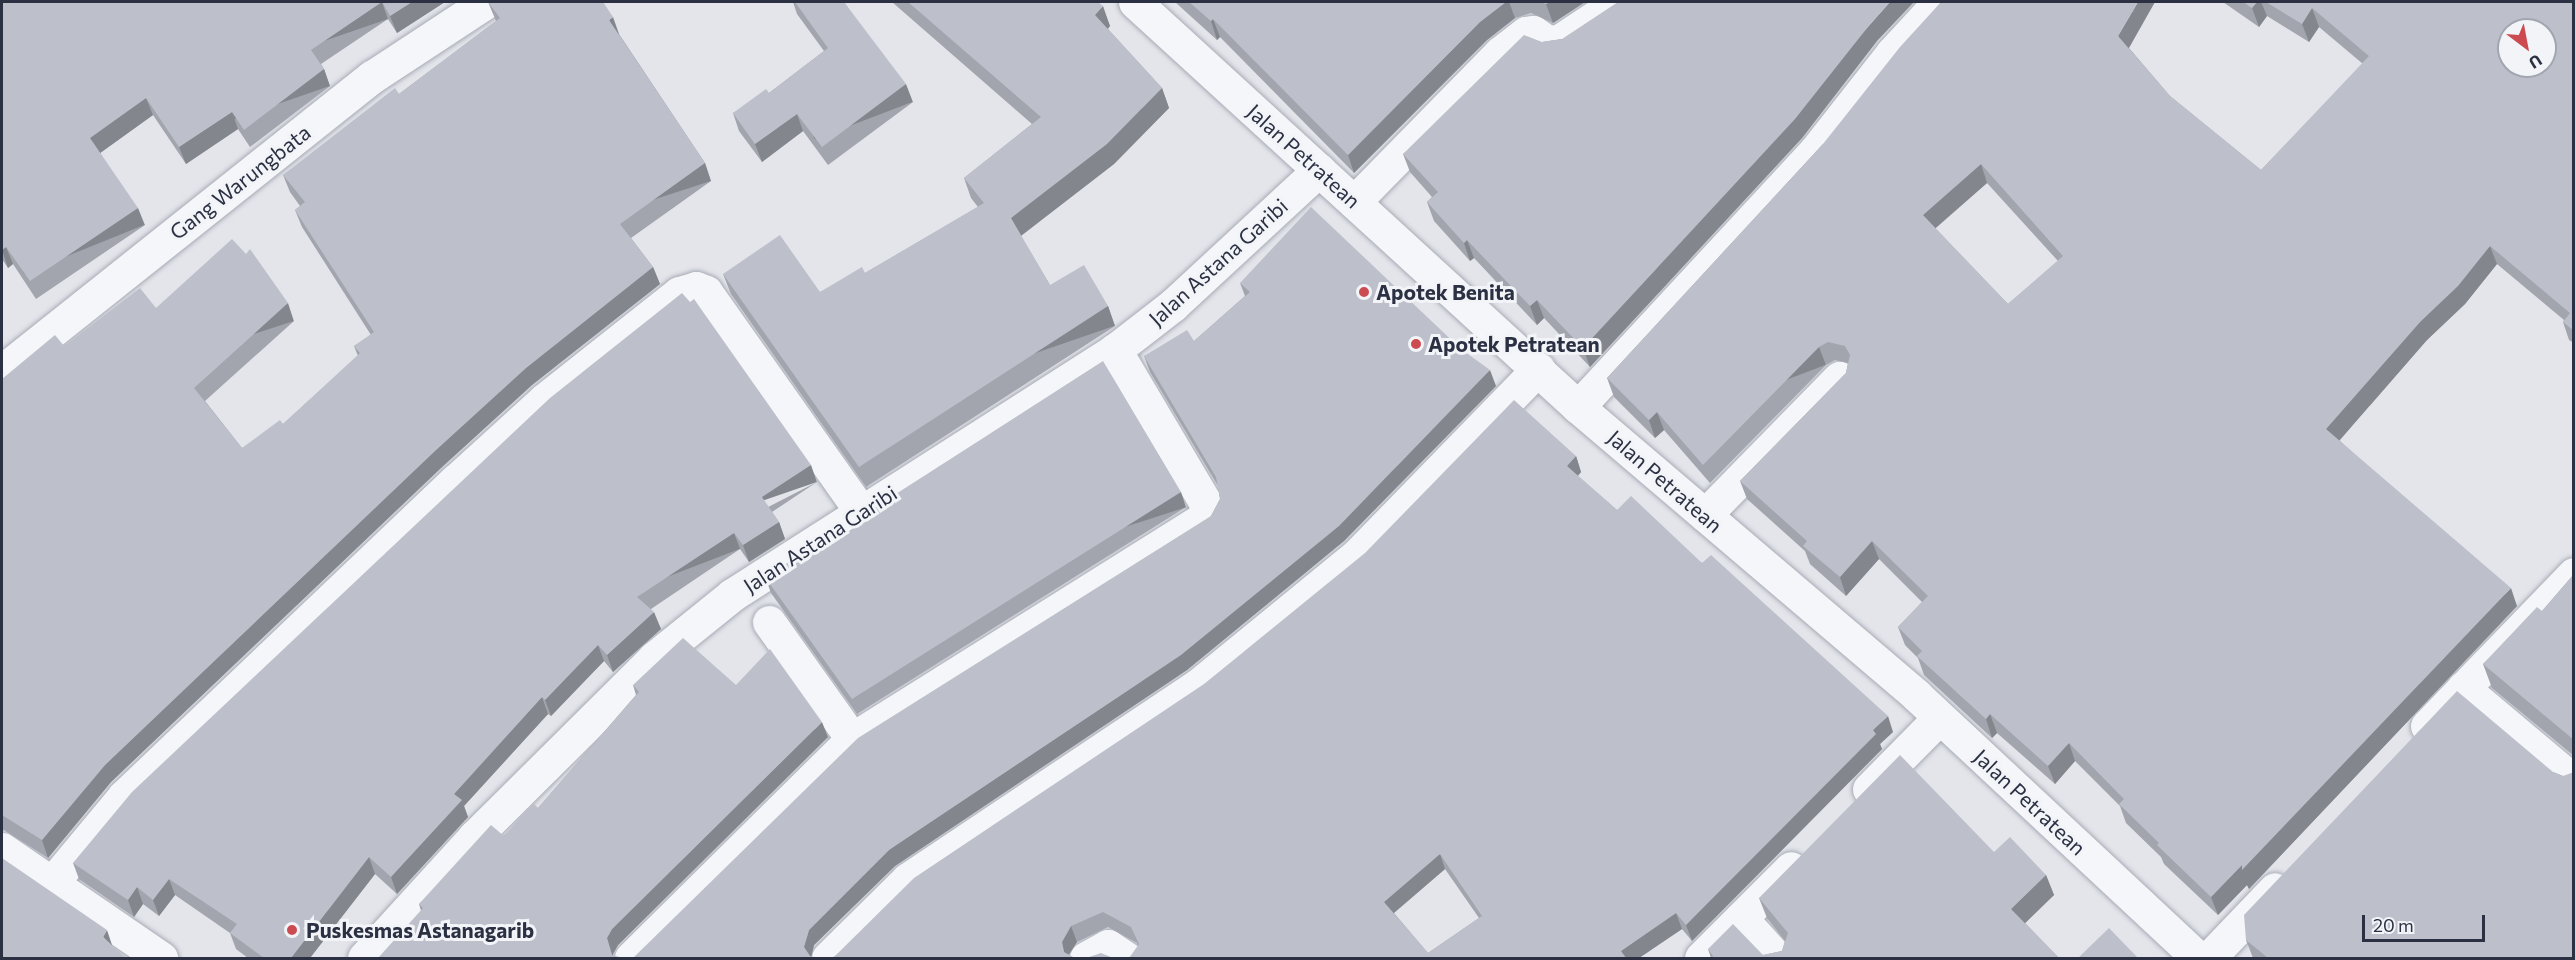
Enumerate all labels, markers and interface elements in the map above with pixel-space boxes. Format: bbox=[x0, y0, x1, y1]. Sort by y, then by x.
north arrow bbox=[2497, 18, 2557, 78]
text: U bbox=[2526, 51, 2546, 73]
street label: Jalan Petratean bbox=[1242, 99, 1366, 213]
street label: Gang Warungbata bbox=[165, 119, 315, 245]
street label: Jalan Astana Garibi bbox=[1143, 193, 1293, 331]
place label: Apotek Benita bbox=[1376, 279, 1515, 305]
marker: Apotek Benita bbox=[1357, 285, 1371, 299]
place label: Apotek Petratean bbox=[1428, 331, 1600, 357]
marker: Apotek Petratean bbox=[1409, 337, 1423, 351]
street label: Jalan Petratean bbox=[1603, 424, 1727, 538]
street label: Jalan Astana Garibi bbox=[738, 480, 902, 598]
street label: Jalan Petratean bbox=[1969, 744, 2091, 860]
scale bar bbox=[2365, 903, 2488, 941]
text: 20 m bbox=[2373, 914, 2414, 936]
place label: Puskesmas Astanagarib bbox=[306, 917, 534, 943]
marker: Puskesmas Astanagarib bbox=[283, 921, 301, 939]

